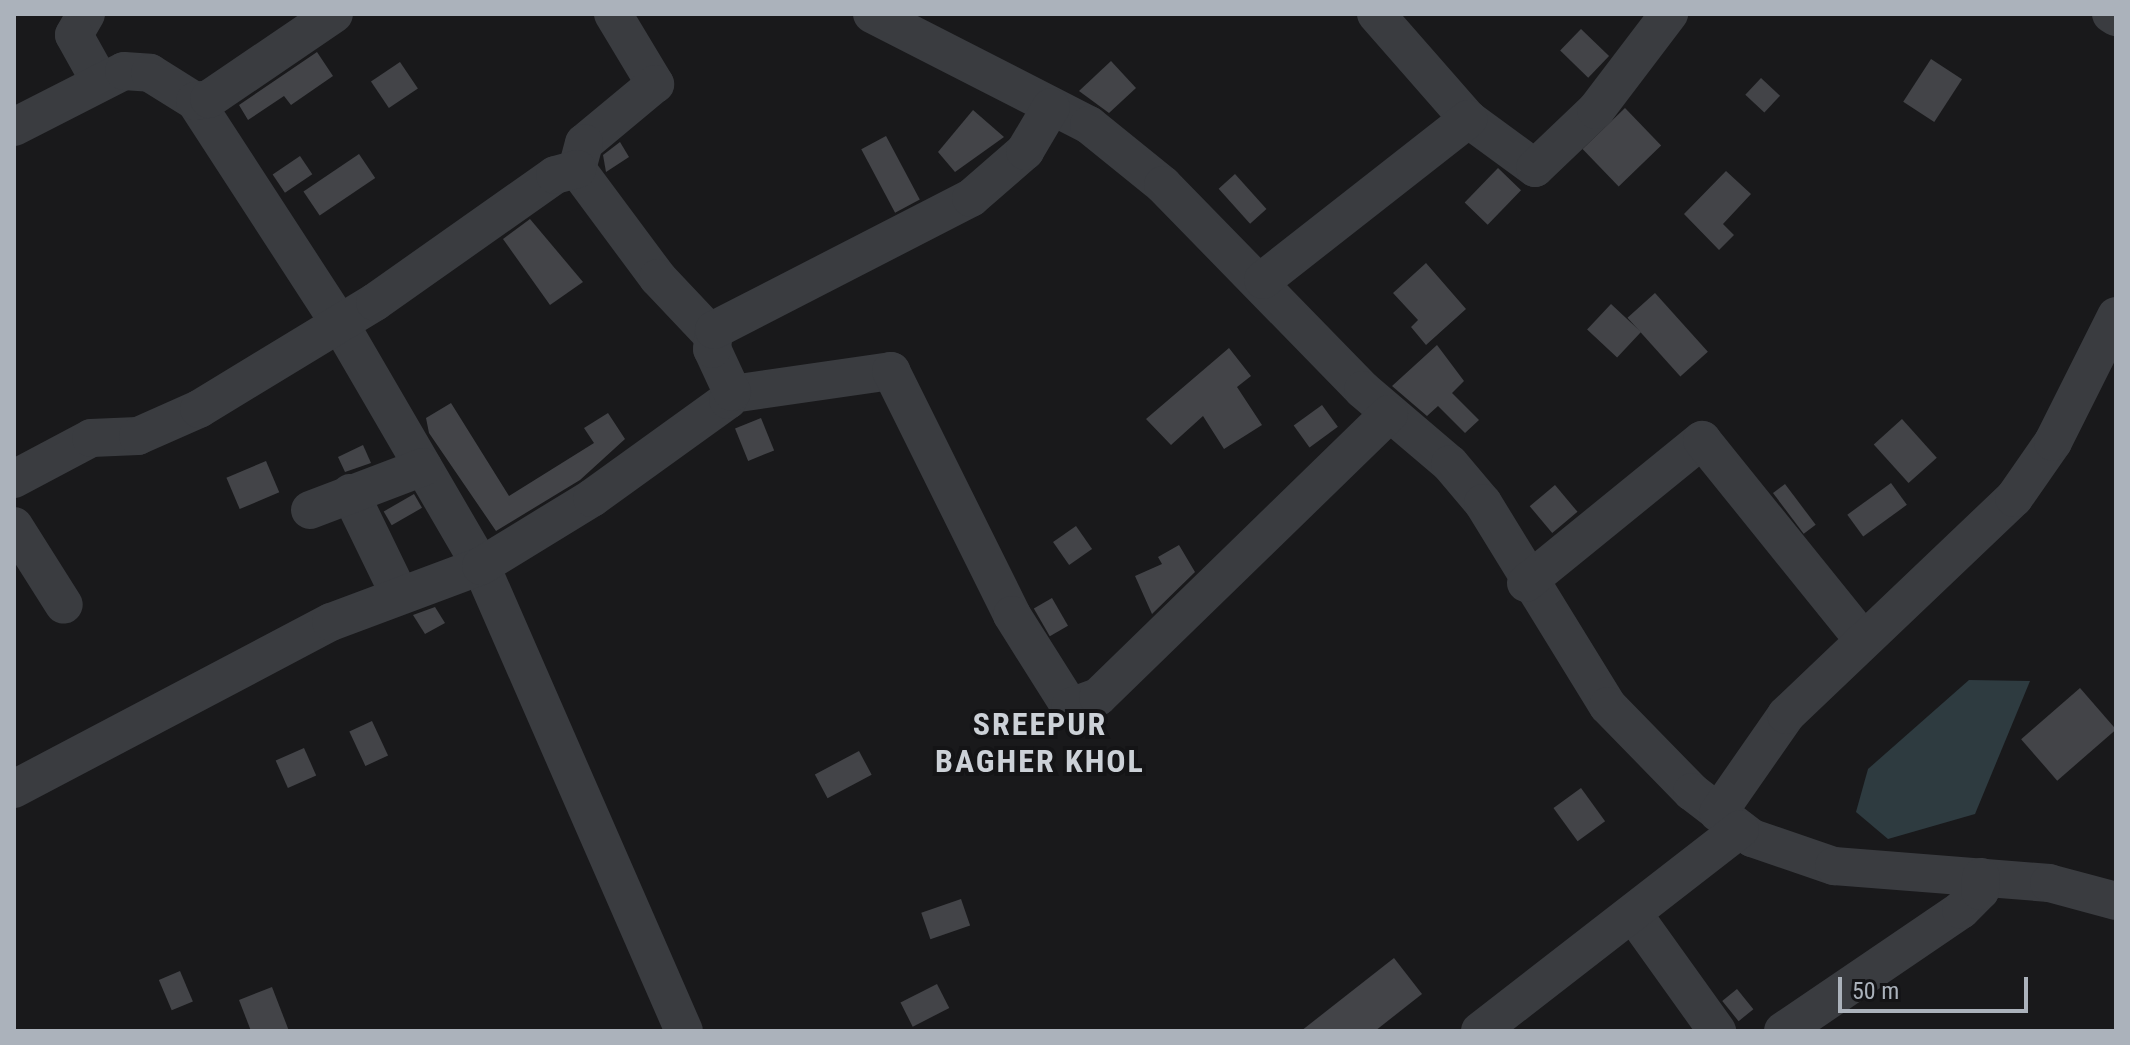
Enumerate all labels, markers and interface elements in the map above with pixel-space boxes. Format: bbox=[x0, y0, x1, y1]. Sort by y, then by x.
district label: SREEPUR BAGHER KHOL bbox=[935, 706, 1145, 781]
scale bar bbox=[1842, 961, 2032, 1011]
text: 50 m bbox=[1852, 977, 1899, 1005]

